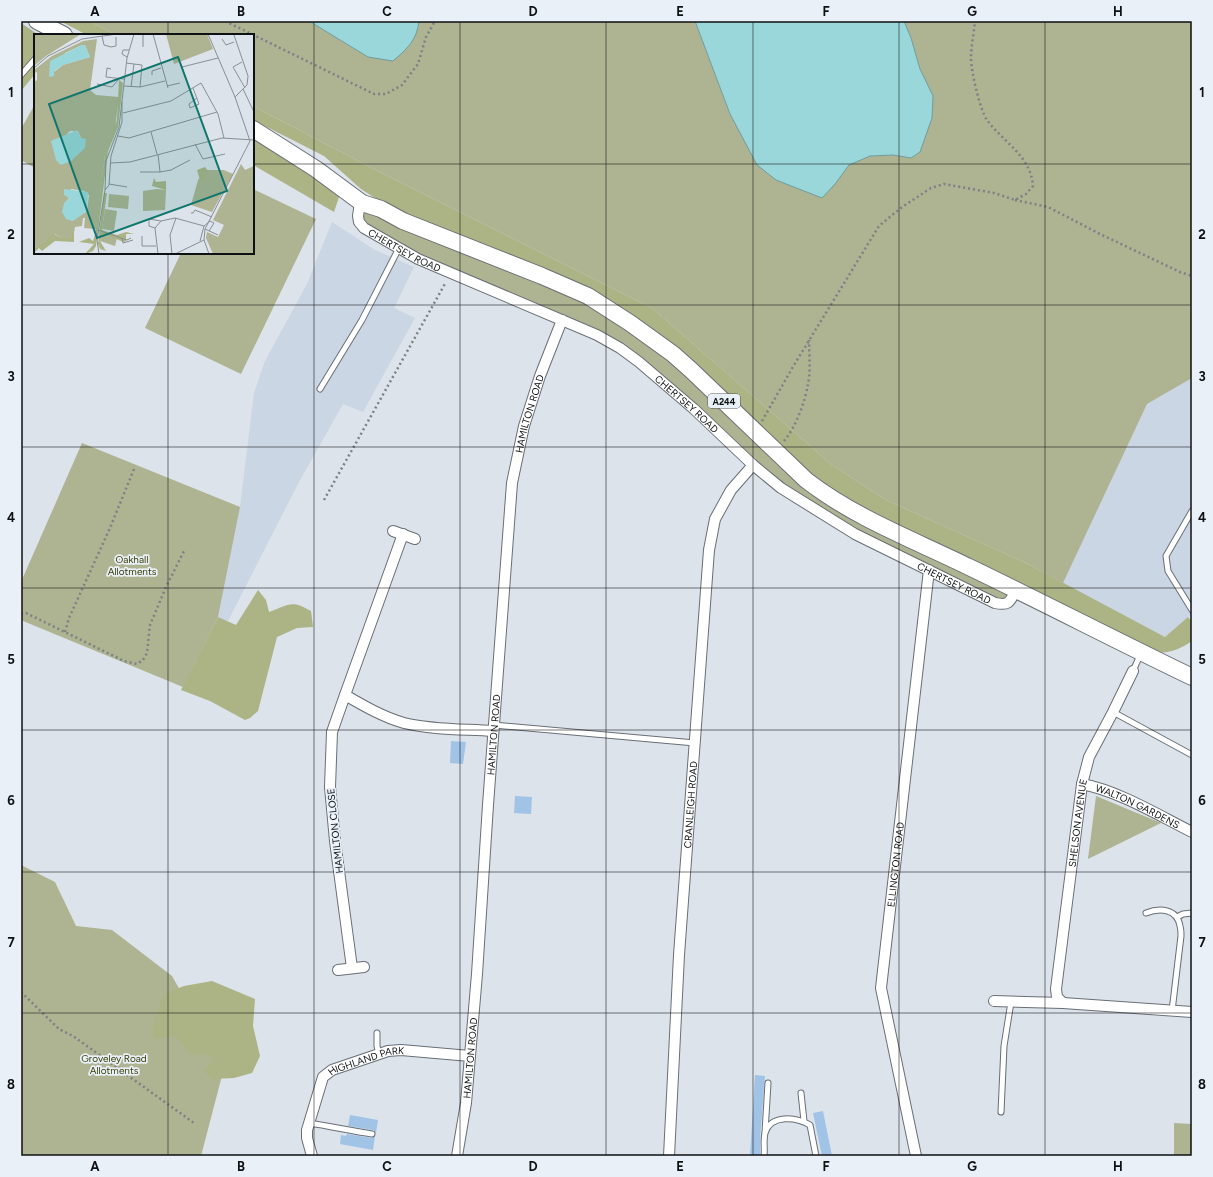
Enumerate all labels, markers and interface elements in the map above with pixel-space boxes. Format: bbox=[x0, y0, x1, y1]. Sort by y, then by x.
text: A bbox=[90, 4, 100, 19]
text: B bbox=[237, 4, 245, 19]
text: C bbox=[382, 4, 392, 19]
text: D bbox=[528, 4, 538, 19]
text: E bbox=[676, 4, 684, 19]
text: F bbox=[822, 4, 830, 19]
text: G bbox=[967, 4, 977, 19]
text: H bbox=[1113, 4, 1123, 19]
inset map bbox=[34, 34, 254, 254]
text: 1 bbox=[8, 85, 14, 100]
text: 1 bbox=[1199, 85, 1205, 100]
street label: CHERTSEY ROAD bbox=[366, 225, 443, 275]
text: 2 bbox=[7, 227, 15, 242]
text: 2 bbox=[1198, 227, 1206, 242]
text: 3 bbox=[7, 369, 15, 384]
text: 3 bbox=[1198, 369, 1206, 384]
street label: CHERTSEY ROAD bbox=[652, 372, 721, 436]
street label: HAMILTON ROAD bbox=[512, 373, 547, 454]
road number: A244 bbox=[708, 394, 740, 408]
text: 4 bbox=[7, 510, 15, 525]
text: 4 bbox=[1198, 510, 1206, 525]
park label: Oakhall Allotments bbox=[108, 553, 157, 578]
street label: CHERTSEY ROAD bbox=[915, 559, 993, 607]
text: 5 bbox=[7, 652, 15, 667]
text: 5 bbox=[1198, 652, 1206, 667]
street label: HAMILTON ROAD bbox=[484, 694, 503, 776]
street label: CRANLEIGH ROAD bbox=[680, 761, 700, 849]
street label: SHELSON AVENUE bbox=[1065, 777, 1090, 868]
street label: WALTON GARDENS bbox=[1094, 781, 1182, 831]
street label: HAMILTON CLOSE bbox=[324, 788, 346, 874]
text: 6 bbox=[7, 793, 15, 808]
text: 6 bbox=[1198, 793, 1206, 808]
street label: ELLINGTON ROAD bbox=[884, 821, 907, 908]
text: 7 bbox=[7, 935, 15, 950]
text: 7 bbox=[1198, 935, 1206, 950]
street label: HAMILTON ROAD bbox=[460, 1017, 480, 1099]
street label: HIGHLAND PARK bbox=[325, 1043, 406, 1078]
park label: Groveley Road Allotments bbox=[81, 1052, 147, 1077]
text: 8 bbox=[7, 1077, 15, 1092]
text: 8 bbox=[1198, 1077, 1206, 1092]
text: A bbox=[90, 1159, 100, 1174]
text: B bbox=[237, 1159, 245, 1174]
text: C bbox=[382, 1159, 392, 1174]
text: D bbox=[528, 1159, 538, 1174]
text: E bbox=[676, 1159, 684, 1174]
text: F bbox=[822, 1159, 830, 1174]
text: G bbox=[967, 1159, 977, 1174]
text: H bbox=[1113, 1159, 1123, 1174]

